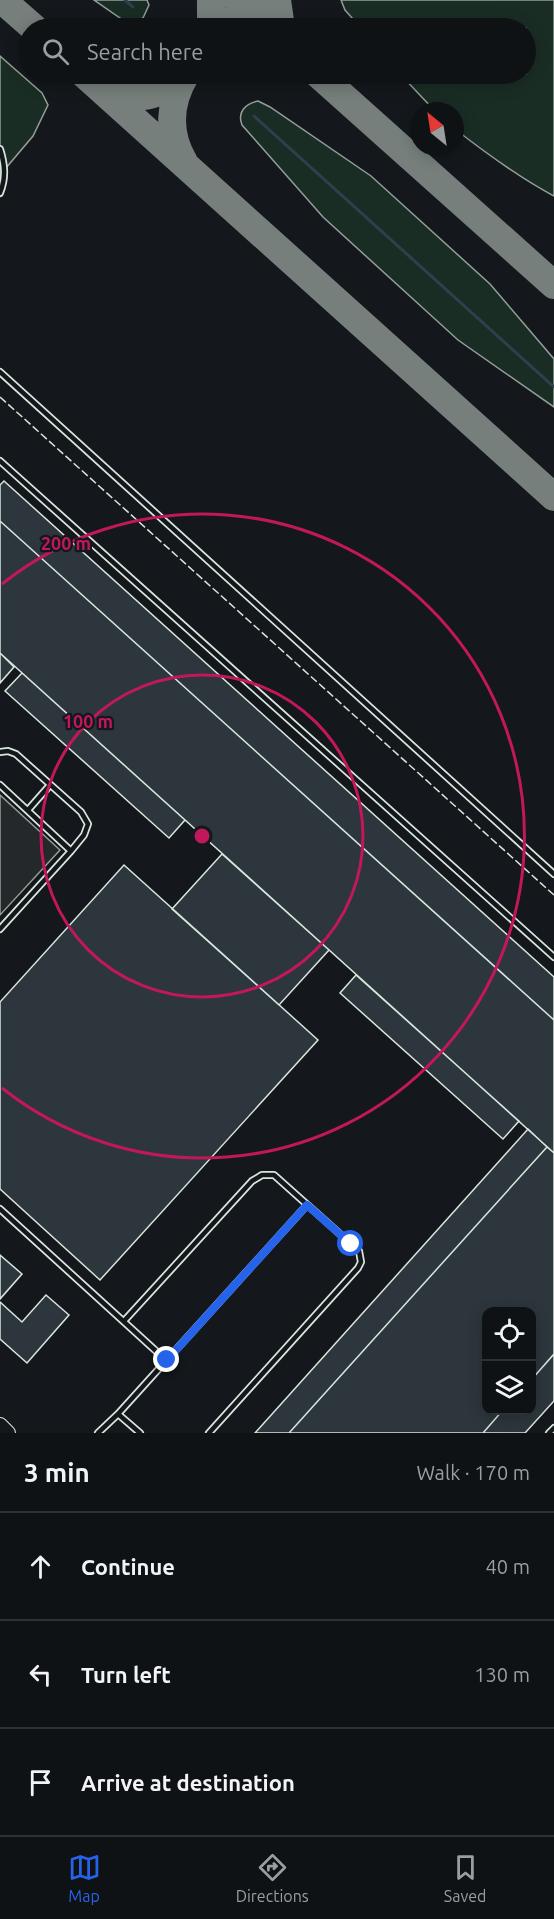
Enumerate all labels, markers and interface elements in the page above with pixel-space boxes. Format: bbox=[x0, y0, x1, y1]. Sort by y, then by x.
search box bbox=[18, 18, 536, 84]
icon: search bbox=[39, 35, 72, 68]
text: Search here bbox=[87, 39, 203, 64]
north arrow bbox=[410, 102, 464, 156]
text: 200 m bbox=[41, 533, 91, 553]
text: 100 m bbox=[63, 711, 113, 731]
centre of rings bbox=[192, 826, 212, 846]
route start bbox=[337, 1230, 363, 1256]
map controls bbox=[482, 1307, 536, 1415]
button: locate bbox=[482, 1307, 536, 1361]
route end bbox=[153, 1346, 179, 1372]
button: layers bbox=[482, 1361, 536, 1415]
text: 3 min bbox=[24, 1458, 90, 1487]
text: Walk · 170 m bbox=[417, 1461, 530, 1484]
icon: ahead bbox=[24, 1550, 57, 1583]
text: Continue bbox=[81, 1554, 175, 1579]
text: 40 m bbox=[486, 1555, 530, 1578]
icon: left bbox=[24, 1658, 57, 1691]
text: Turn left bbox=[81, 1662, 171, 1687]
text: 130 m bbox=[474, 1663, 530, 1686]
icon: arrive bbox=[24, 1766, 57, 1799]
text: Arrive at destination bbox=[81, 1770, 295, 1795]
tab: Map bbox=[68, 1851, 101, 1905]
tab: Directions bbox=[236, 1851, 309, 1905]
tab: Saved bbox=[444, 1851, 486, 1905]

